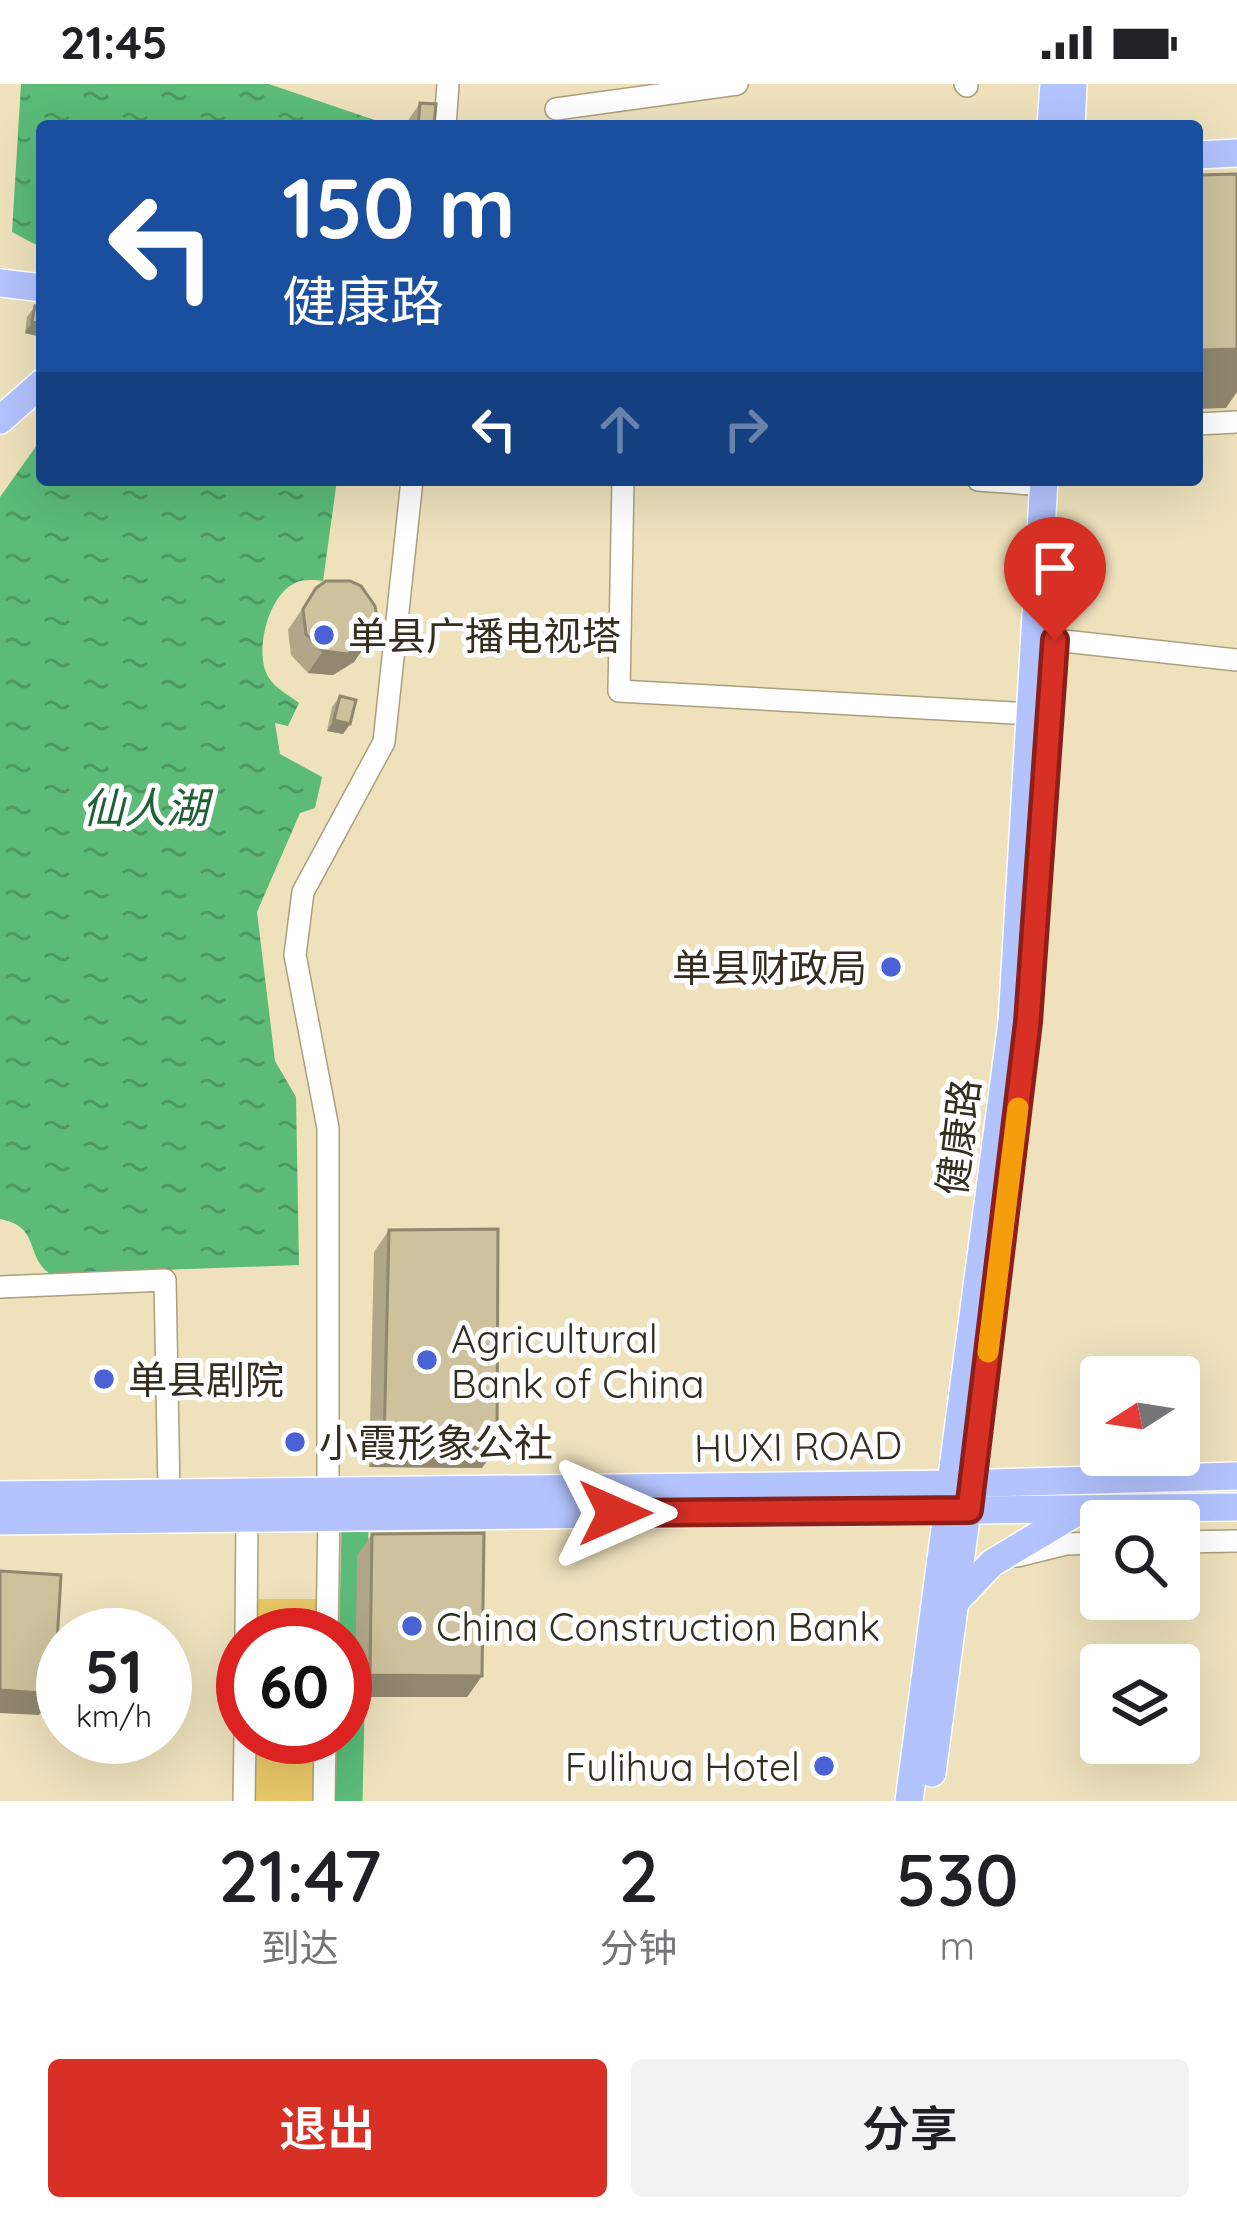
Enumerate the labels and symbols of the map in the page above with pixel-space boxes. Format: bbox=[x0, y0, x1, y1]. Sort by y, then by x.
pin bbox=[1004, 517, 1106, 640]
place label: 单县广播电视塔 bbox=[348, 611, 621, 660]
marker: 单县广播电视塔 bbox=[311, 622, 337, 648]
water label: 仙人湖 bbox=[82, 781, 214, 834]
place label: 单县财政局 bbox=[672, 943, 867, 992]
marker: 单县财政局 bbox=[878, 954, 904, 980]
street label: 健康路 bbox=[927, 1076, 989, 1198]
place label: Agricultural Bank of China bbox=[451, 1314, 704, 1408]
marker: Agricultural Bank of China bbox=[414, 1347, 440, 1373]
place label: 单县剧院 bbox=[128, 1355, 284, 1404]
north arrow bbox=[1080, 1356, 1200, 1476]
marker: 单县剧院 bbox=[91, 1366, 117, 1392]
place label: 小霞形象公社 bbox=[319, 1418, 553, 1467]
street label: HUXI ROAD bbox=[693, 1420, 903, 1472]
marker: 小霞形象公社 bbox=[282, 1429, 308, 1455]
position arrow bbox=[552, 1450, 678, 1576]
place label: China Construction Bank bbox=[436, 1602, 880, 1651]
speed limit sign: 60 bbox=[216, 1608, 372, 1764]
marker: China Construction Bank bbox=[399, 1613, 425, 1639]
place label: Fulihua Hotel bbox=[565, 1742, 800, 1791]
marker: Fulihua Hotel bbox=[811, 1753, 837, 1779]

